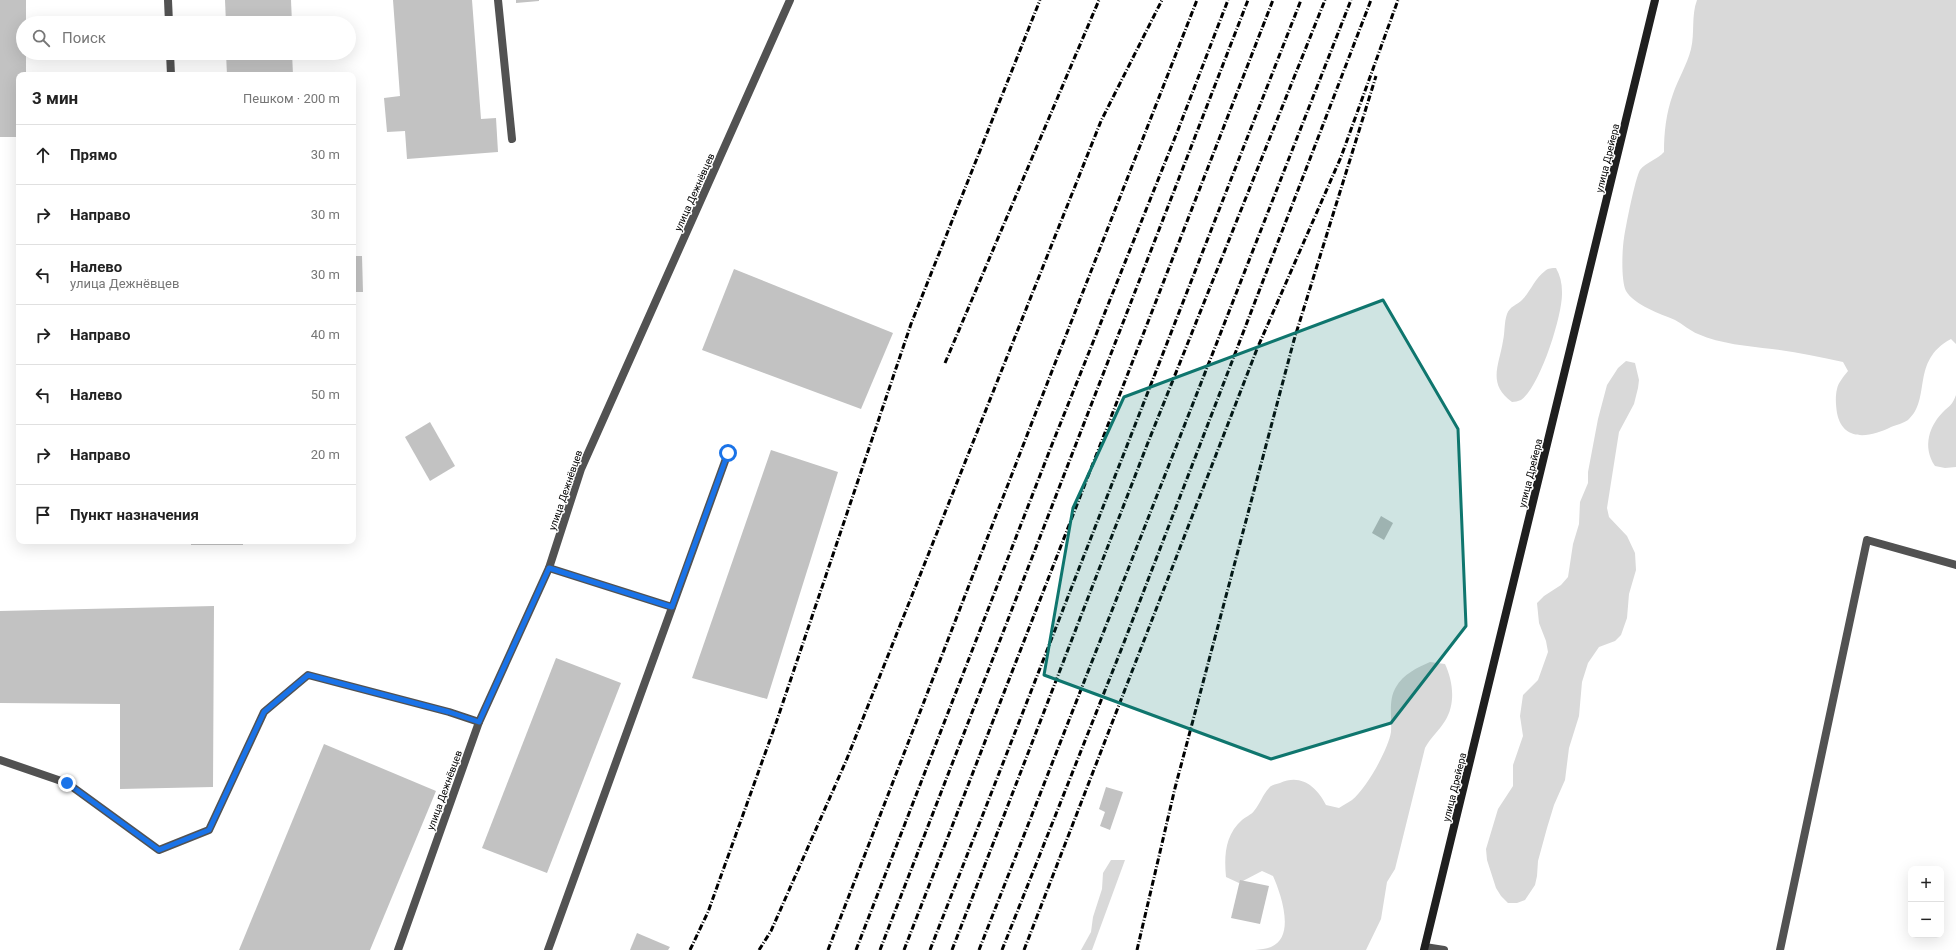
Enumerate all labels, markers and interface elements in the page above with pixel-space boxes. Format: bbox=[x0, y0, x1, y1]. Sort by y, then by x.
search box bbox=[16, 16, 356, 60]
icon: search bbox=[30, 27, 52, 49]
text: Поиск bbox=[62, 29, 106, 47]
text: 3 мин bbox=[32, 88, 78, 108]
text: Пешком · 200 m bbox=[243, 91, 340, 106]
street label: улица Дрейера bbox=[1594, 123, 1621, 194]
icon: ahead bbox=[32, 144, 54, 166]
text: Прямо bbox=[70, 146, 117, 164]
text: 30 m bbox=[311, 147, 340, 162]
street label: улица Дежнёвцев bbox=[672, 151, 717, 233]
icon: right bbox=[32, 204, 54, 226]
text: Направо bbox=[70, 206, 131, 224]
text: 30 m bbox=[311, 207, 340, 222]
text: Налево bbox=[70, 258, 122, 276]
icon: left bbox=[32, 264, 54, 286]
text: 30 m bbox=[311, 267, 340, 282]
text: улица Дежнёвцев bbox=[70, 276, 179, 291]
icon: right bbox=[32, 324, 54, 346]
text: Направо bbox=[70, 326, 131, 344]
text: 40 m bbox=[311, 327, 340, 342]
icon: left bbox=[32, 384, 54, 406]
text: Налево bbox=[70, 386, 122, 404]
text: 50 m bbox=[311, 387, 340, 402]
street label: улица Дрейера bbox=[1517, 438, 1544, 509]
icon: right bbox=[32, 444, 54, 466]
route start bbox=[719, 444, 737, 462]
text: Направо bbox=[70, 446, 131, 464]
text: 20 m bbox=[311, 447, 340, 462]
street label: улица Дежнёвцев bbox=[547, 448, 584, 532]
icon: arrive bbox=[32, 504, 54, 526]
text: Пункт назначения bbox=[70, 506, 199, 524]
street label: улица Дежнёвцев bbox=[425, 748, 464, 832]
street label: улица Дрейера bbox=[1441, 752, 1468, 823]
route end bbox=[58, 774, 76, 792]
map controls bbox=[1908, 866, 1944, 938]
button: + bbox=[1908, 866, 1944, 902]
button: − bbox=[1908, 902, 1944, 938]

